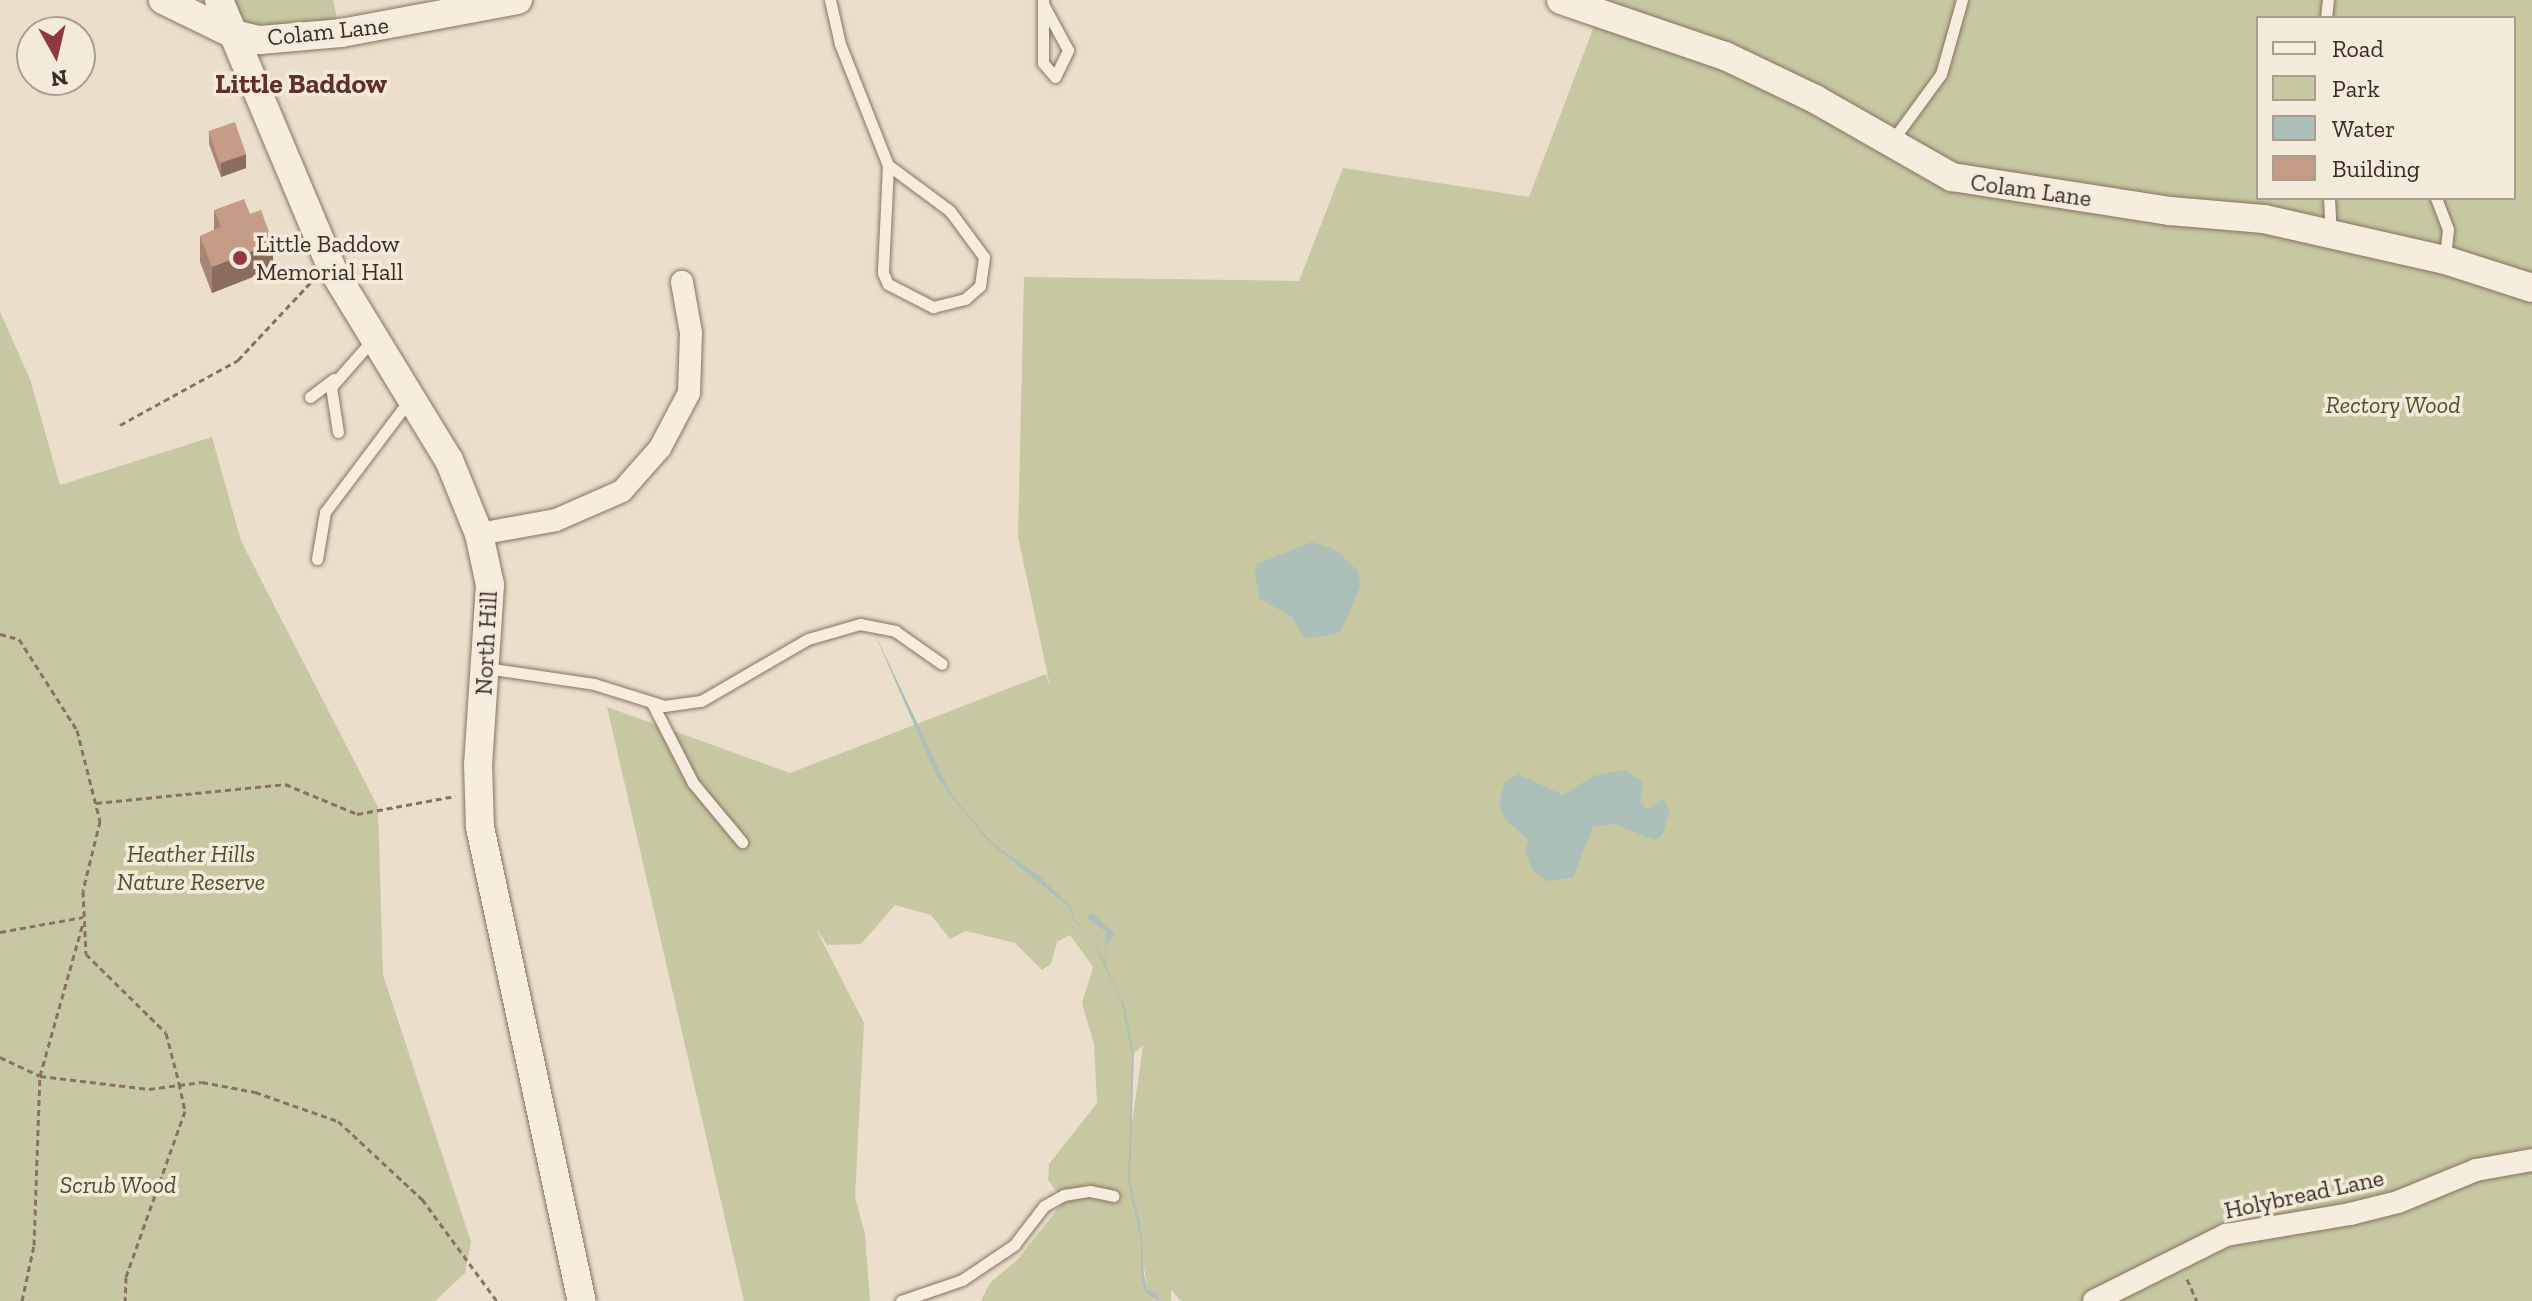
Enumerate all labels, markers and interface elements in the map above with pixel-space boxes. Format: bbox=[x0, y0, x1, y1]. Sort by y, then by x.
street label: Colam Lane bbox=[266, 10, 390, 52]
north arrow bbox=[16, 16, 96, 96]
legend bbox=[2256, 16, 2516, 200]
text: Road bbox=[2332, 34, 2384, 63]
text: N bbox=[49, 64, 69, 93]
district label: Little Baddow bbox=[215, 67, 387, 101]
text: Park bbox=[2332, 74, 2380, 103]
text: Water bbox=[2332, 114, 2395, 143]
text: Building bbox=[2332, 154, 2420, 183]
street label: Colam Lane bbox=[1969, 167, 2093, 213]
place label: Little Baddow Memorial Hall bbox=[256, 230, 403, 286]
marker: Little Baddow Memorial Hall bbox=[231, 249, 249, 267]
park label: Rectory Wood bbox=[2325, 391, 2461, 419]
street label: North Hill bbox=[469, 590, 503, 696]
park label: Heather Hills Nature Reserve bbox=[117, 840, 265, 896]
street label: Holybread Lane bbox=[2222, 1163, 2386, 1225]
park label: Scrub Wood bbox=[59, 1171, 177, 1199]

